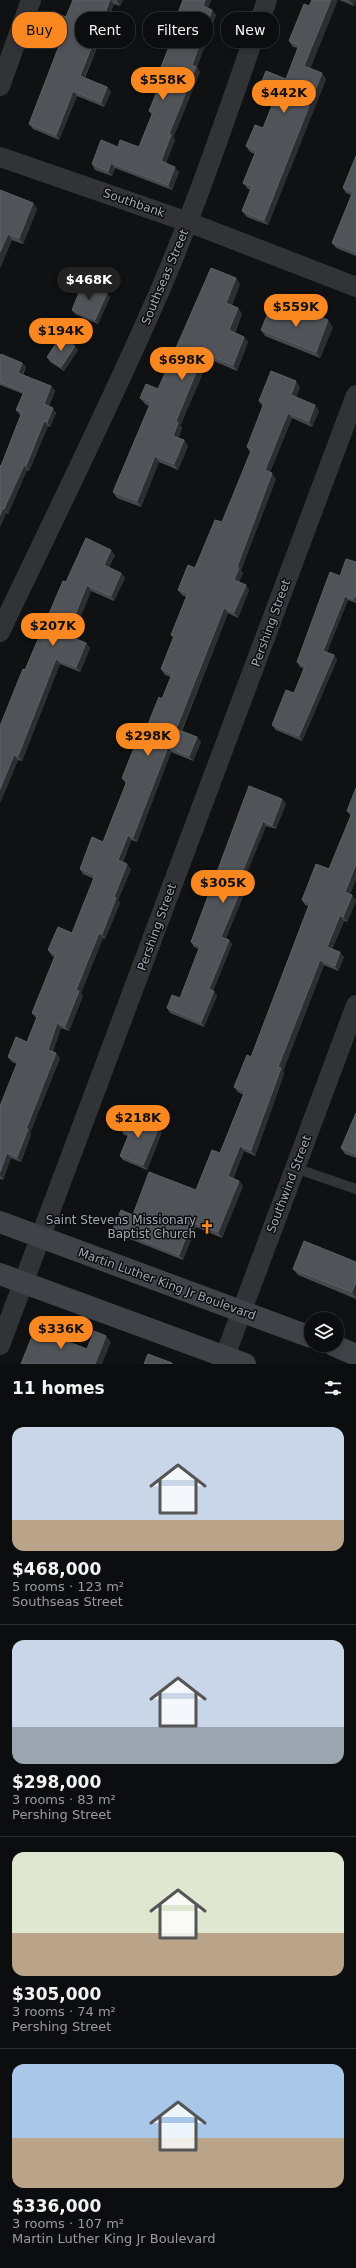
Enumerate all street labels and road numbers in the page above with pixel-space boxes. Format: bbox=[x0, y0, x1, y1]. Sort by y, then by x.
street label: Southbank bbox=[101, 186, 167, 220]
street label: Southseas Street bbox=[139, 227, 192, 327]
street label: Pershing Street bbox=[249, 577, 293, 669]
street label: Pershing Street bbox=[135, 881, 179, 973]
street label: Southwind Street bbox=[264, 1133, 314, 1235]
street label: Martin Luther King Jr Boulevard bbox=[76, 1245, 258, 1323]

